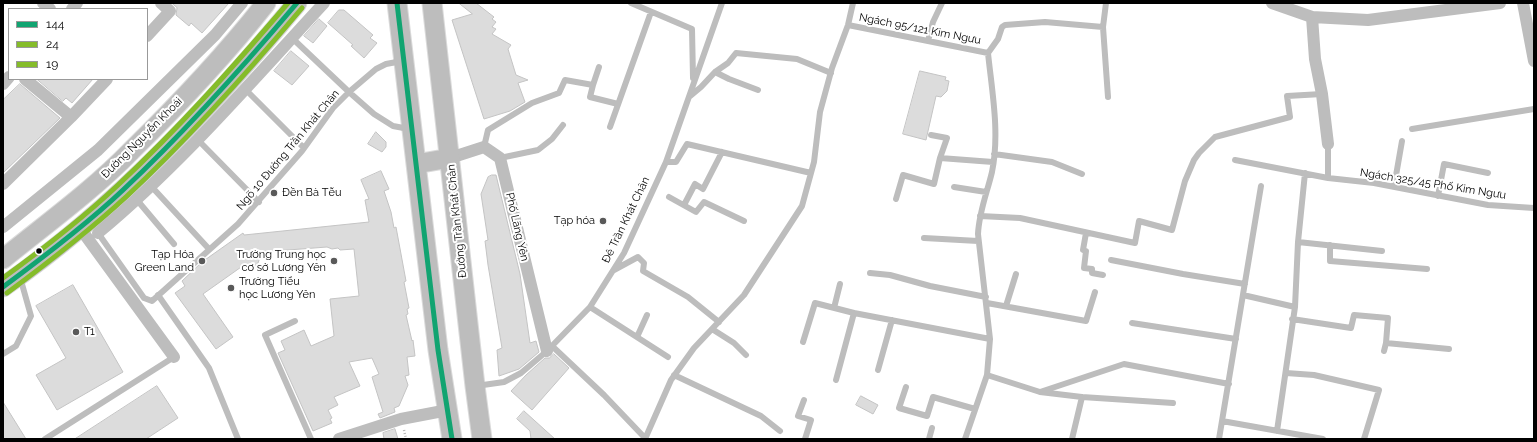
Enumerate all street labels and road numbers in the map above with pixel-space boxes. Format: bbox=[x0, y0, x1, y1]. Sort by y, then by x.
street label: Ngách 95/121 Kim Ngưu bbox=[858, 11, 982, 47]
street label: Ngõ 10 Đường Trần Khát Chân bbox=[234, 87, 342, 213]
street label: Đường Nguyễn Khoái bbox=[99, 95, 185, 181]
street label: Đường Trần Khát Chân bbox=[444, 164, 470, 278]
street label: Ngách 325/45 Phố Kim Ngưu bbox=[1359, 166, 1507, 202]
street label: Đê Trần Khát Chân bbox=[599, 175, 653, 265]
street label: Phố Lãng Yên bbox=[503, 191, 531, 263]

